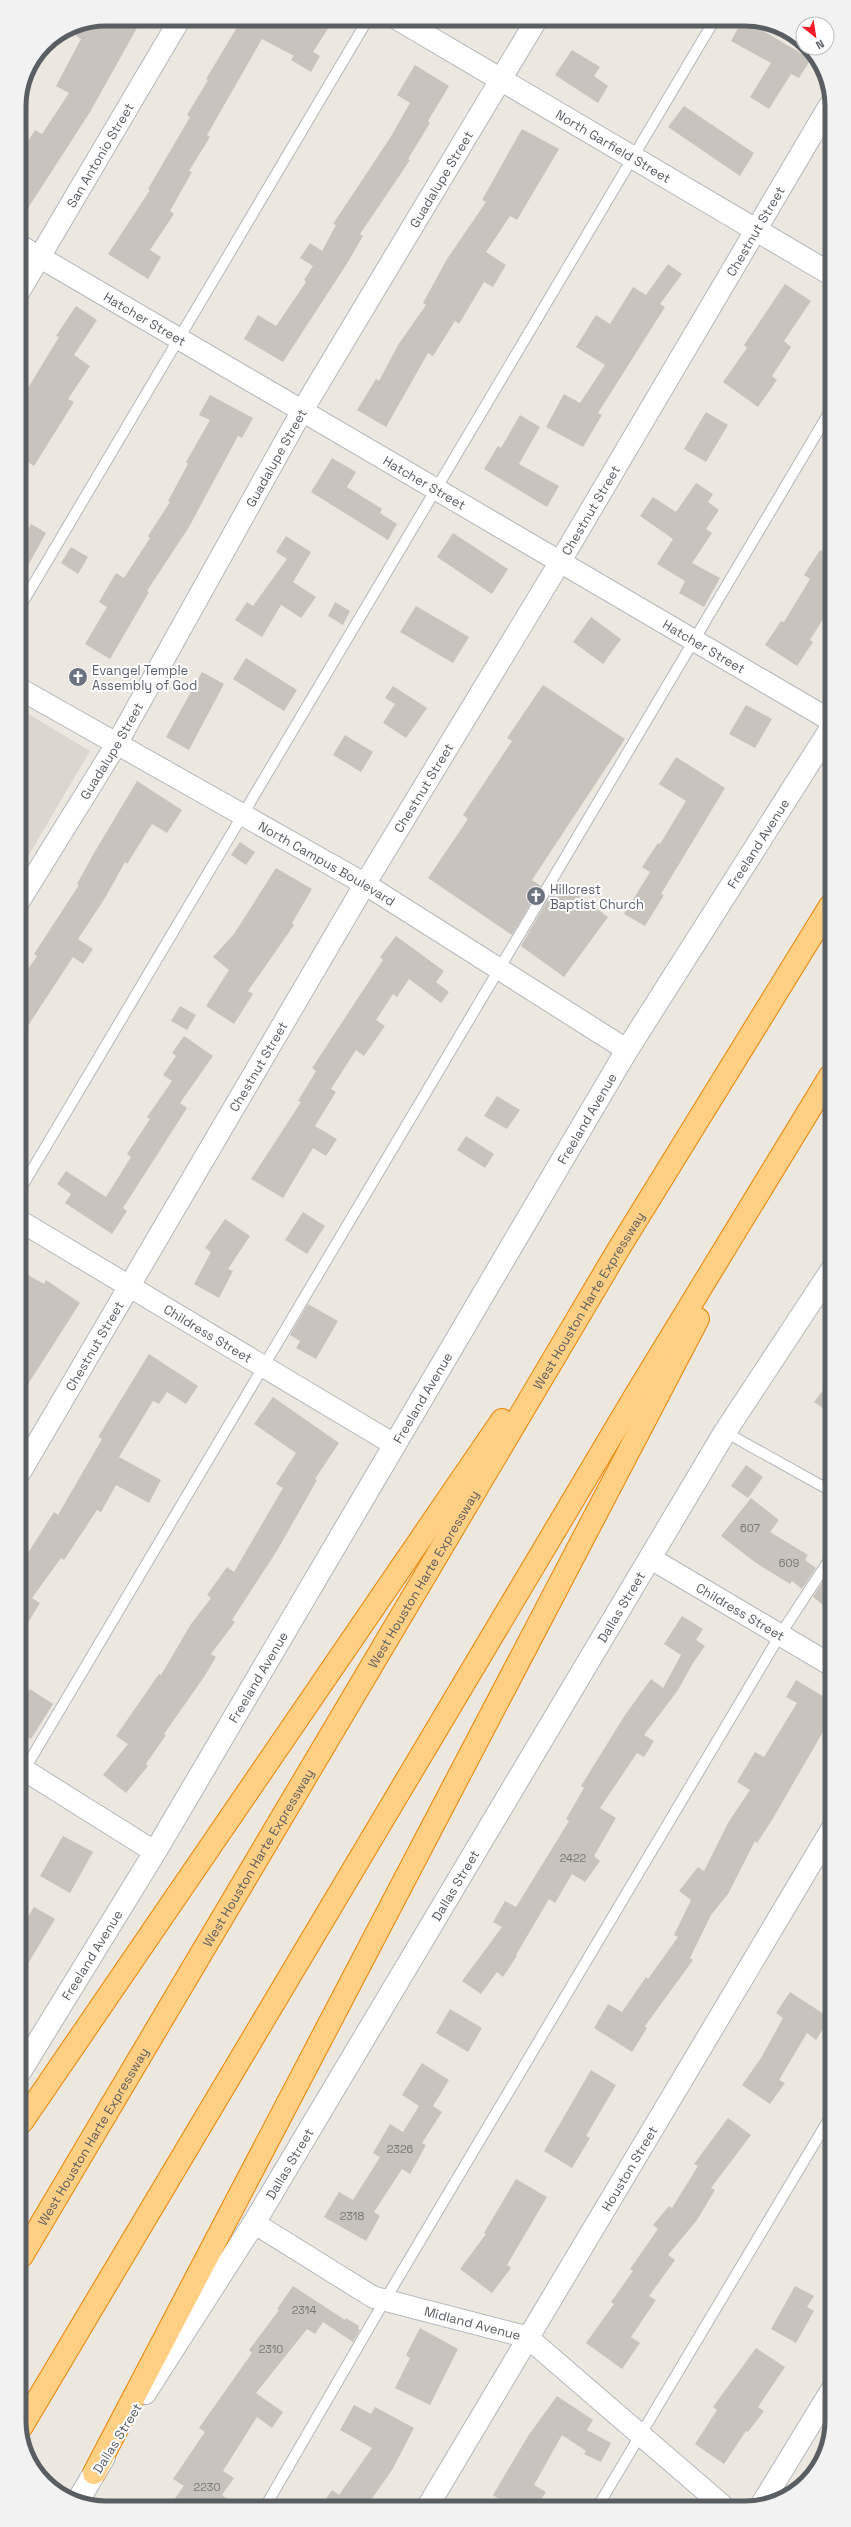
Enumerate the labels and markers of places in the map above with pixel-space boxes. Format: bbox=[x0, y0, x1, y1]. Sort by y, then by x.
place label: Evangel Temple Assembly of God bbox=[92, 662, 197, 694]
church icon: Evangel Temple Assembly of God bbox=[67, 666, 89, 688]
place label: Hillcrest Baptist Church bbox=[550, 881, 644, 913]
church icon: Hillcrest Baptist Church bbox=[525, 885, 547, 907]

